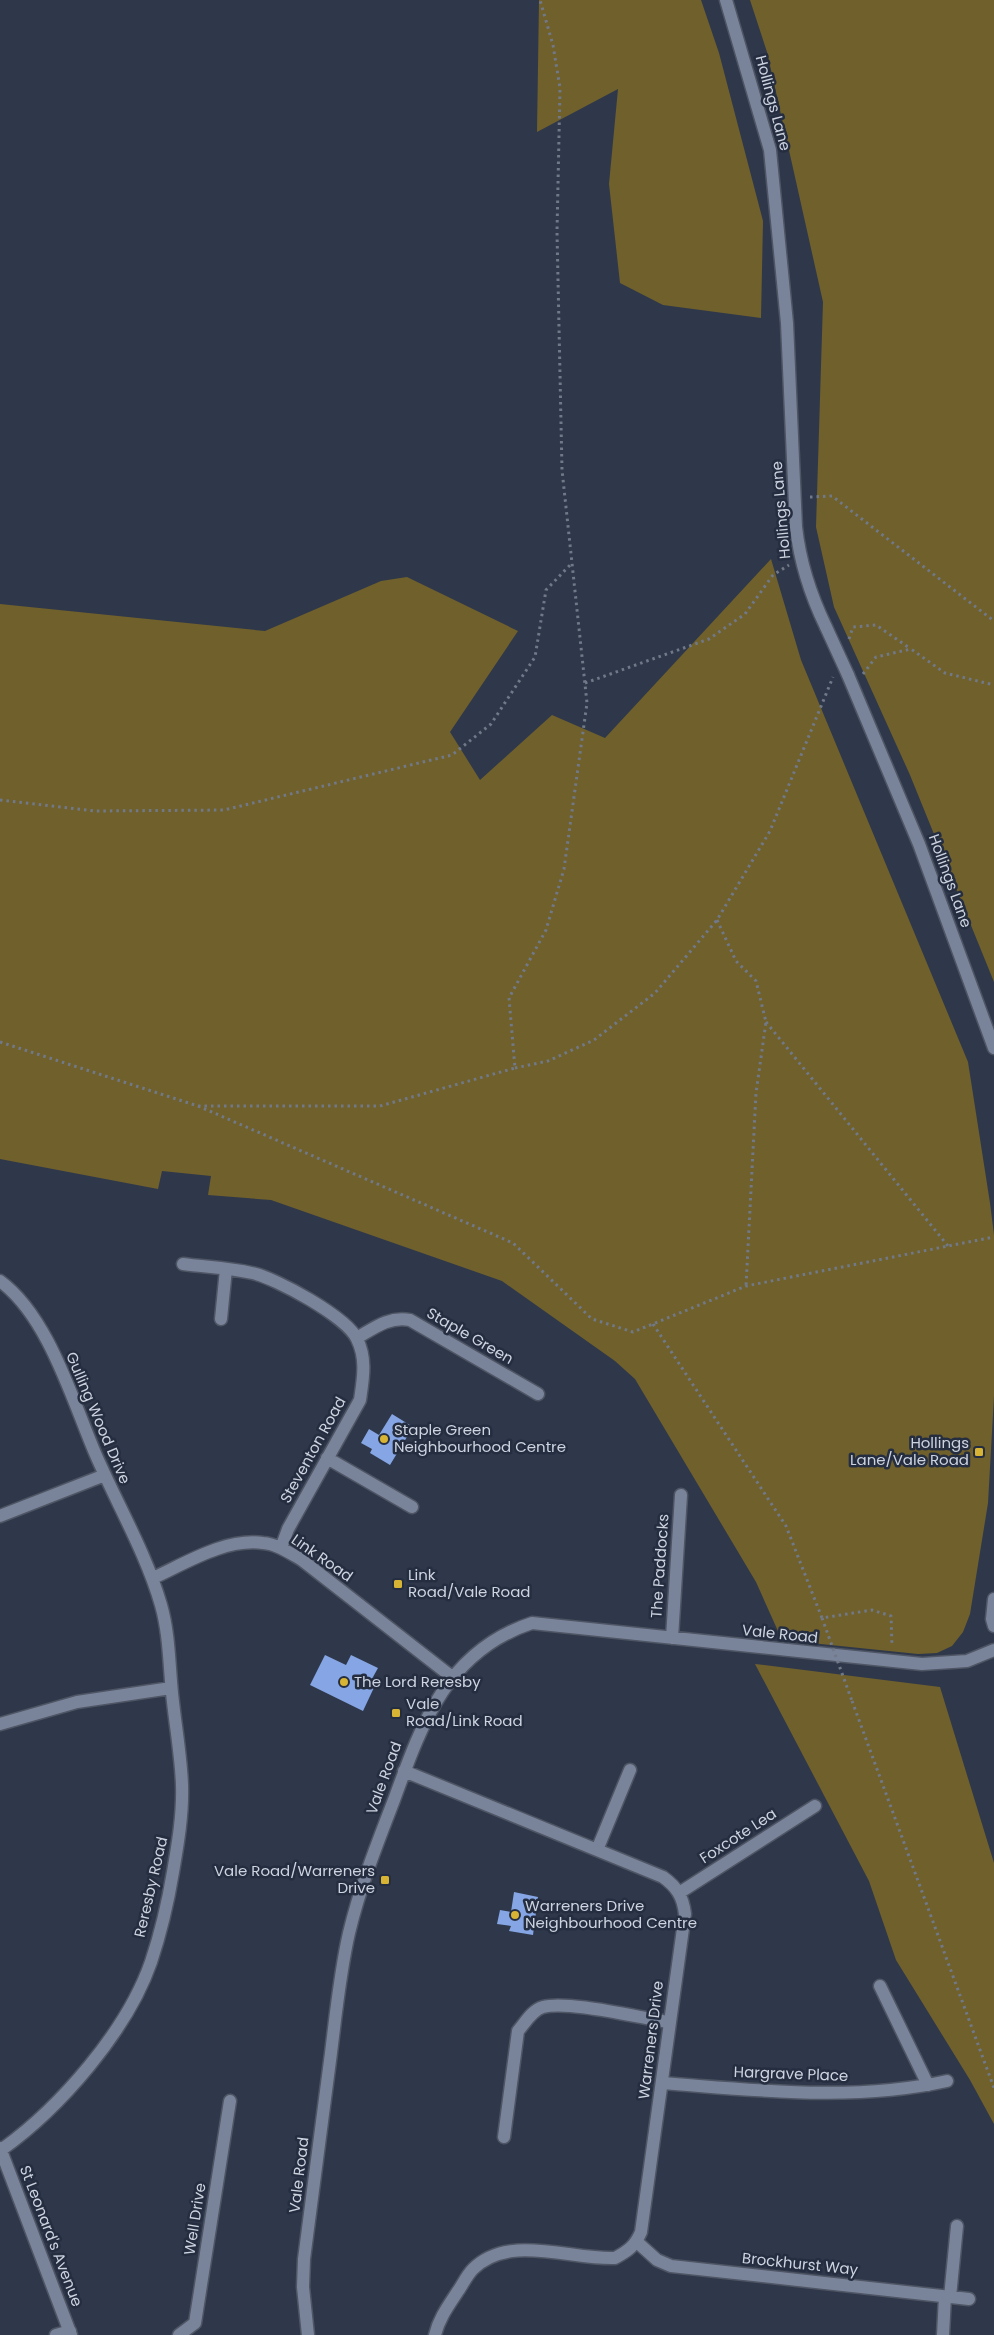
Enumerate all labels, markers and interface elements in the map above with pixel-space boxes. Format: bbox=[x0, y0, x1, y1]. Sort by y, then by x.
street label: Hollings Lane bbox=[751, 53, 796, 153]
street label: Hollings Lane bbox=[766, 460, 795, 560]
street label: Hollings Lane bbox=[924, 831, 977, 931]
street label: Staple Green bbox=[423, 1302, 518, 1369]
street label: Gulling Wood Drive bbox=[61, 1348, 136, 1487]
street label: Steventon Road bbox=[275, 1393, 350, 1507]
place label: Staple Green Neighbourhood Centre bbox=[394, 1419, 566, 1457]
place label: Hollings Lane/Vale Road bbox=[850, 1432, 969, 1470]
marker: Staple Green Neighbourhood Centre bbox=[378, 1433, 390, 1445]
marker: Hollings Lane/Vale Road bbox=[973, 1446, 985, 1458]
street label: The Paddocks bbox=[645, 1513, 674, 1619]
street label: Link Road bbox=[287, 1529, 357, 1586]
place label: Link Road/Vale Road bbox=[408, 1564, 530, 1602]
marker: Link Road/Vale Road bbox=[392, 1578, 404, 1590]
street label: Vale Road bbox=[741, 1619, 819, 1648]
place label: The Lord Reresby bbox=[354, 1671, 481, 1692]
marker: The Lord Reresby bbox=[338, 1676, 350, 1688]
place label: Vale Road/Link Road bbox=[406, 1693, 523, 1731]
marker: Vale Road/Link Road bbox=[390, 1707, 402, 1719]
street label: Vale Road bbox=[361, 1738, 406, 1817]
street label: Foxcote Lea bbox=[695, 1803, 780, 1868]
street label: Reresby Road bbox=[129, 1834, 172, 1939]
place label: Vale Road/Warreners Drive bbox=[214, 1860, 375, 1898]
marker: Vale Road/Warreners Drive bbox=[379, 1874, 391, 1886]
place label: Warreners Drive Neighbourhood Centre bbox=[525, 1895, 697, 1933]
marker: Warreners Drive Neighbourhood Centre bbox=[509, 1909, 521, 1921]
street label: Warreners Drive bbox=[633, 1979, 668, 2100]
street label: Hargrave Place bbox=[733, 2061, 849, 2086]
street label: Vale Road bbox=[283, 2136, 314, 2214]
street label: St Leonard's Avenue bbox=[15, 2162, 88, 2309]
street label: Well Drive bbox=[178, 2181, 211, 2257]
street label: Brockhurst Way bbox=[741, 2247, 860, 2280]

